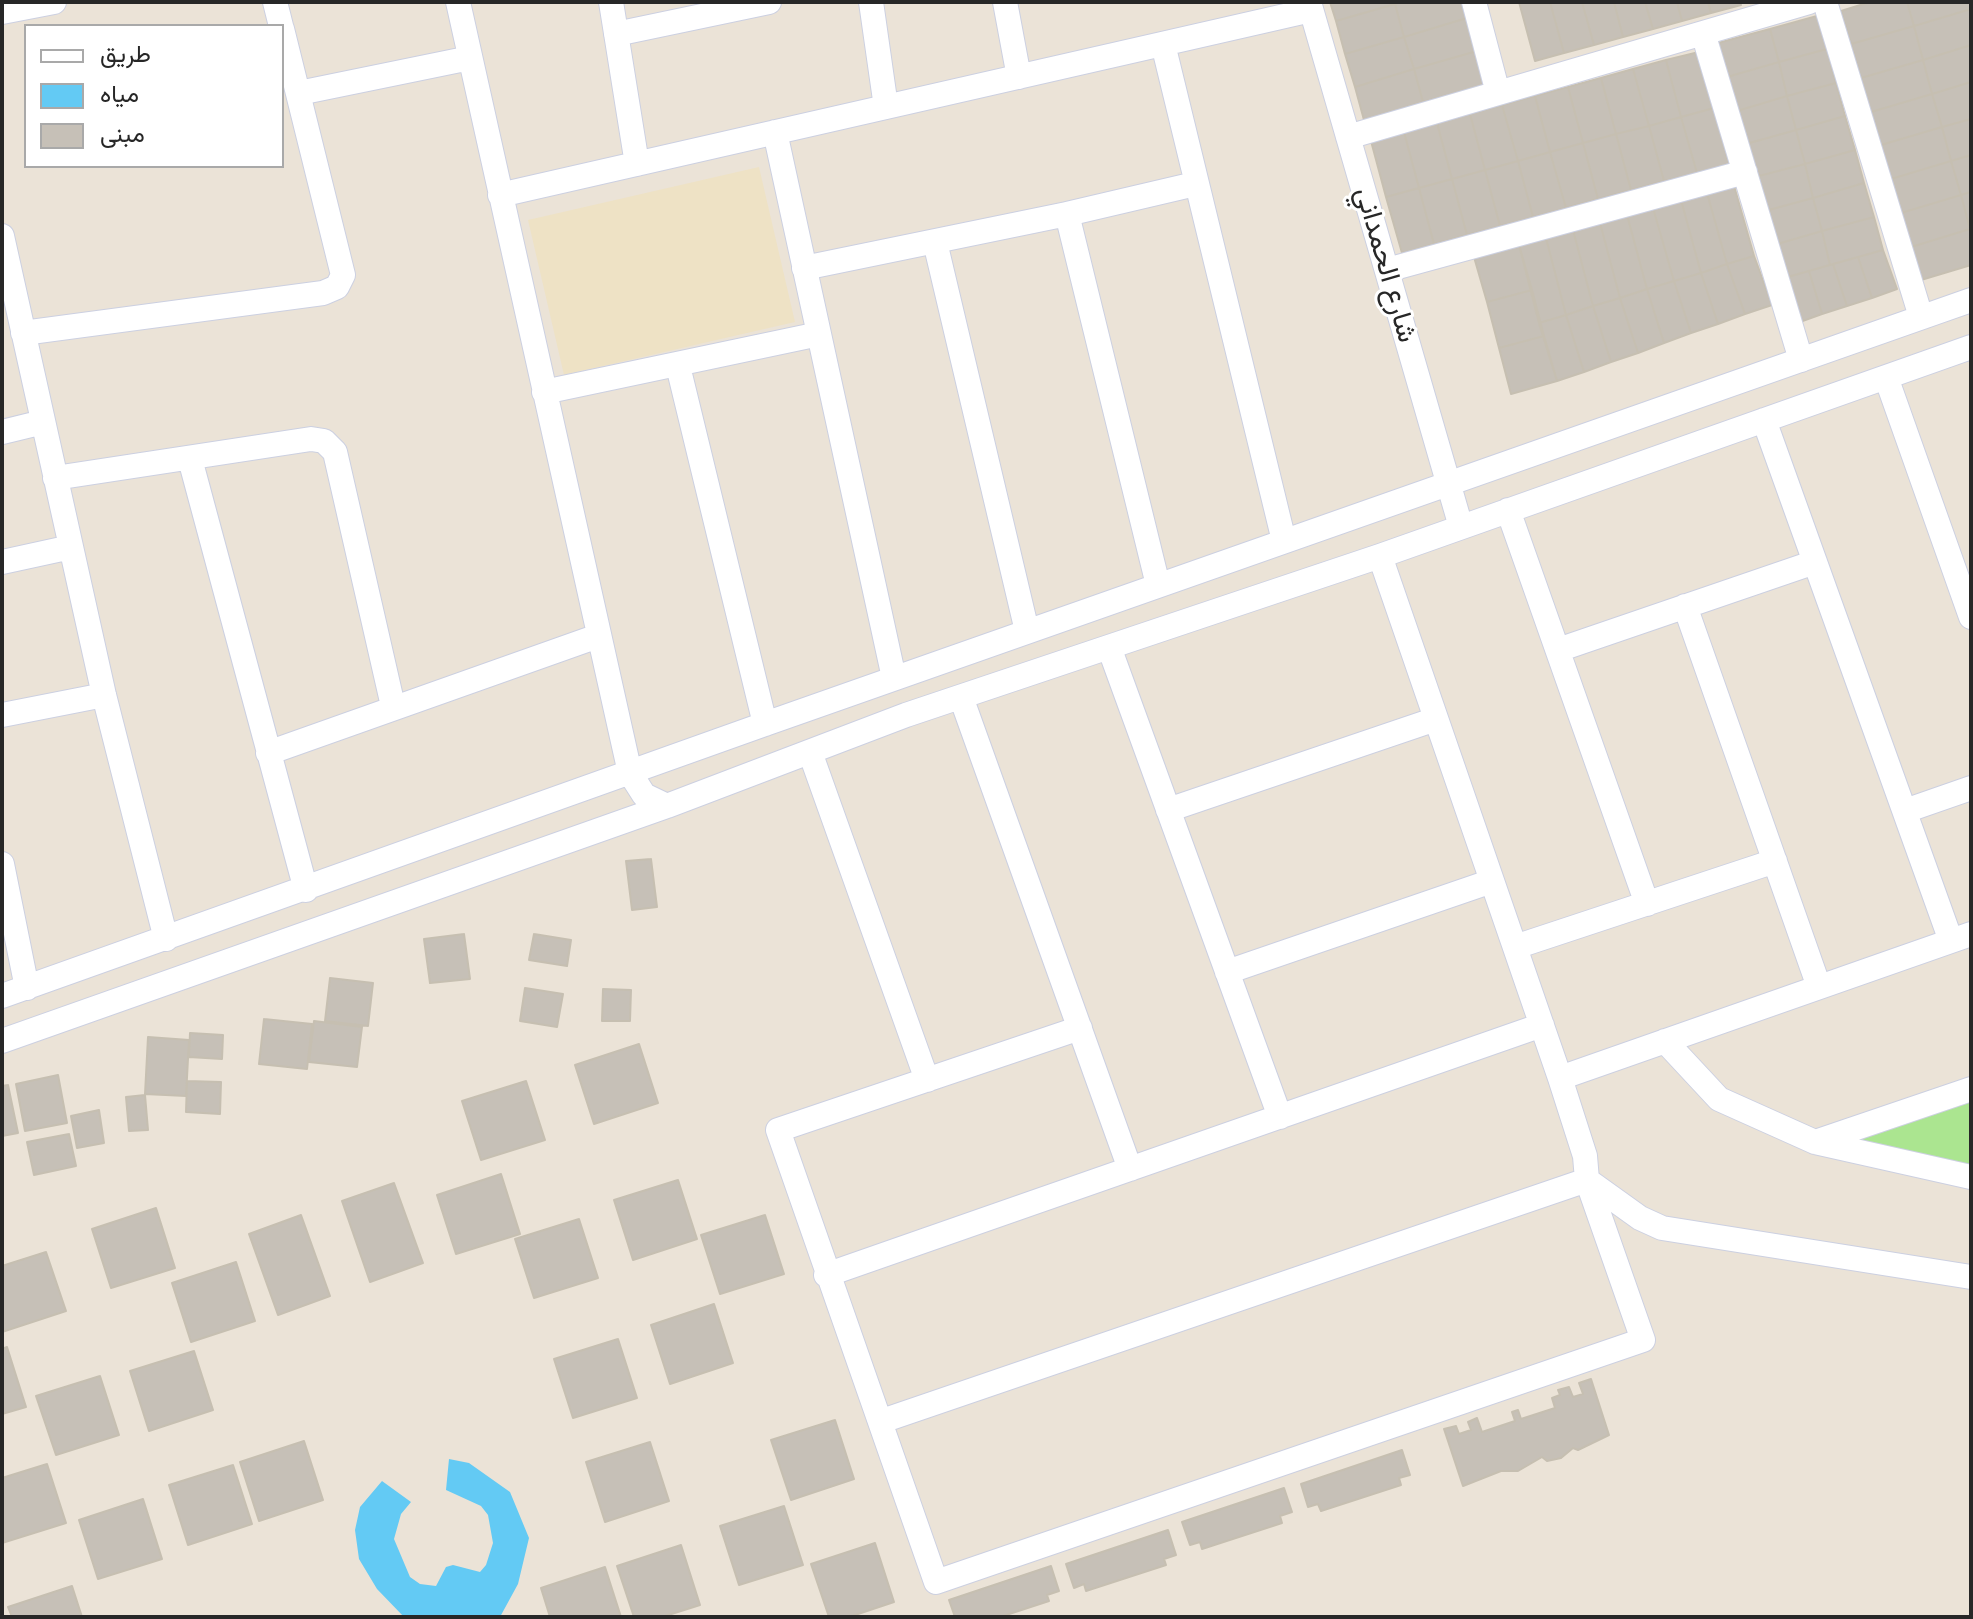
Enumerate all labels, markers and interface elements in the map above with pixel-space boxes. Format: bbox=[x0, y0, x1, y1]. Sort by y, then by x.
legend bbox=[24, 24, 284, 168]
text: طريق bbox=[100, 37, 151, 69]
text: مياه bbox=[100, 77, 139, 109]
text: مبنى bbox=[100, 117, 145, 149]
street label: شارع الحمداني bbox=[1347, 184, 1423, 346]

